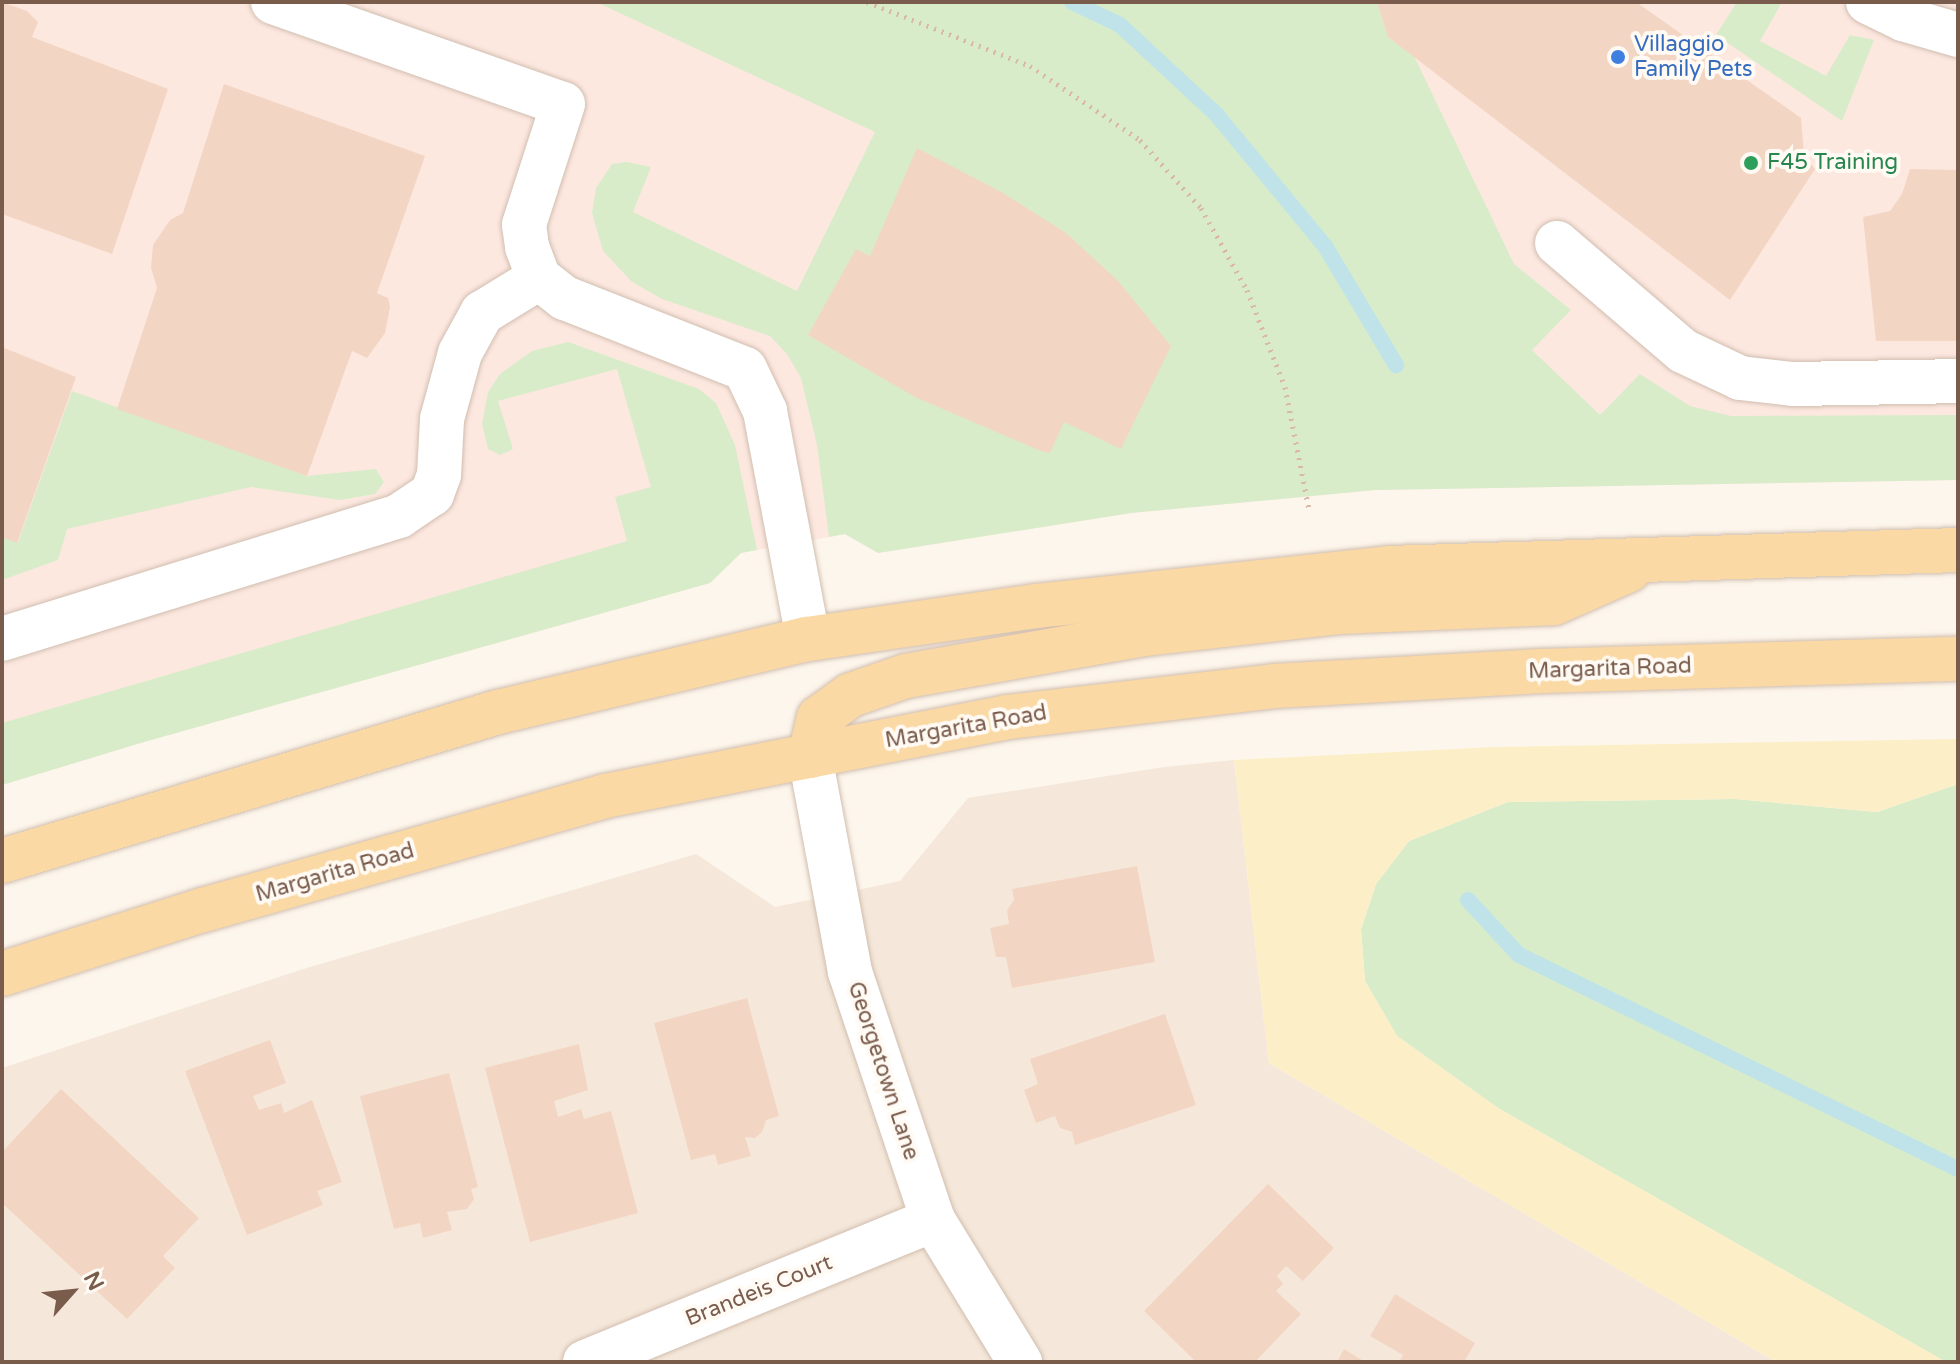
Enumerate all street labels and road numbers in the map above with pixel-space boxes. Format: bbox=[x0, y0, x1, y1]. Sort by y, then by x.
street label: Margarita Road bbox=[1528, 653, 1692, 685]
street label: Margarita Road bbox=[883, 700, 1049, 754]
street label: Margarita Road bbox=[253, 838, 417, 908]
street label: Georgetown Lane bbox=[842, 979, 924, 1163]
street label: Brandeis Court bbox=[682, 1250, 836, 1332]

